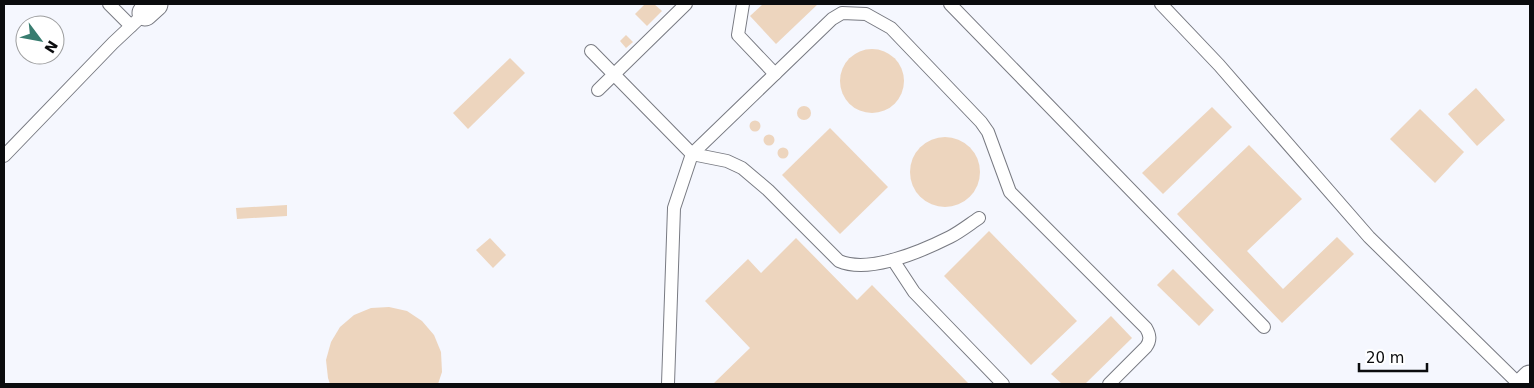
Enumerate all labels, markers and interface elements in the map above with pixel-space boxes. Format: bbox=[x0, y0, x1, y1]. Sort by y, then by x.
north arrow bbox=[15, 15, 65, 65]
text: N bbox=[41, 38, 61, 56]
scale bar bbox=[1359, 340, 1426, 372]
text: 20 m bbox=[1366, 349, 1404, 367]

